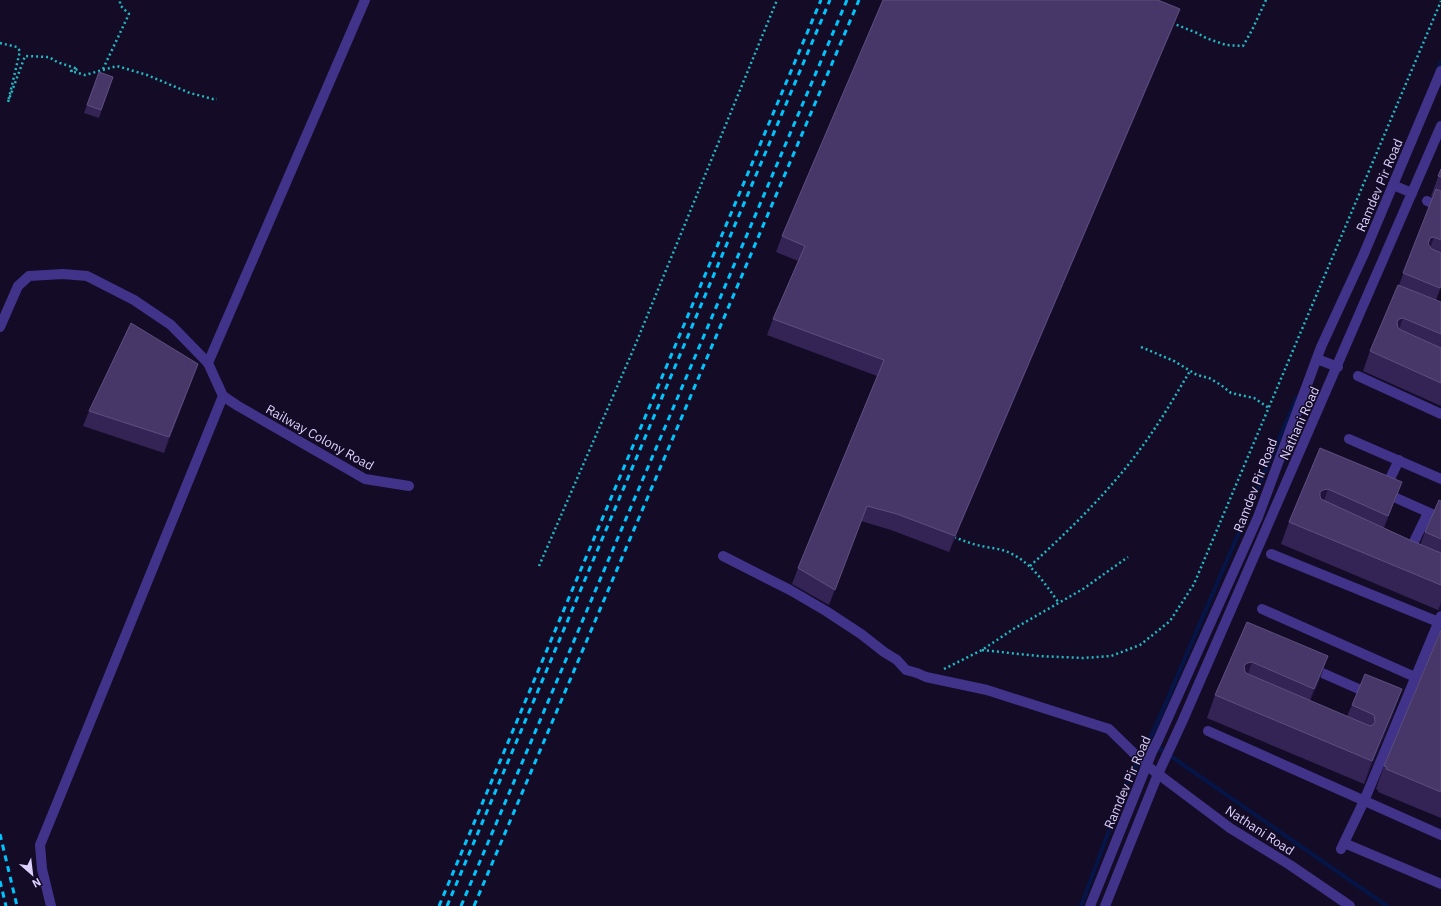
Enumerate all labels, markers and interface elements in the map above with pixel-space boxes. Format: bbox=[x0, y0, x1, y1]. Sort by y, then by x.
street label: Ramdev Pir Road bbox=[1352, 136, 1407, 234]
street label: Nathani Road bbox=[1276, 384, 1323, 463]
street label: Railway Colony Road bbox=[263, 401, 377, 474]
street label: Ramdev Pir Road bbox=[1230, 436, 1281, 535]
street label: Ramdev Pir Road bbox=[1100, 733, 1155, 831]
street label: Nathani Road bbox=[1222, 802, 1297, 859]
north arrow bbox=[12, 854, 52, 894]
text: N bbox=[30, 875, 43, 891]

